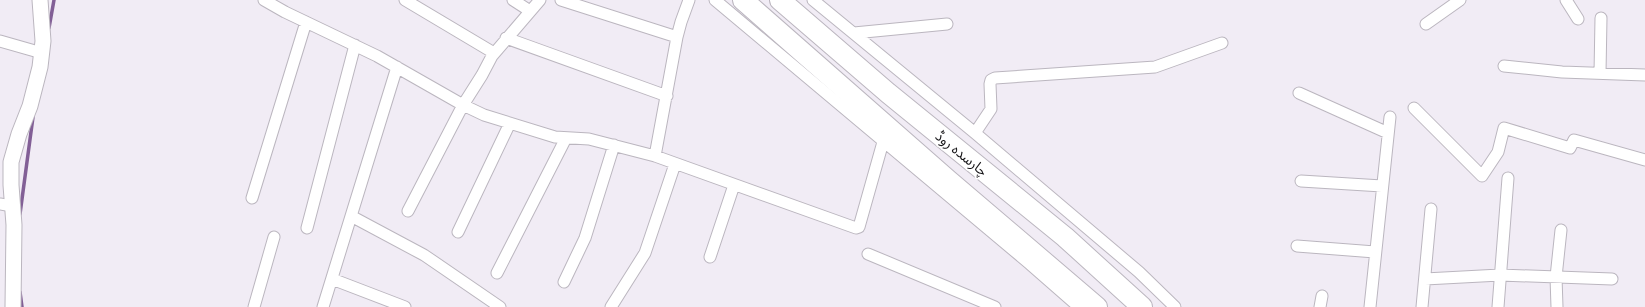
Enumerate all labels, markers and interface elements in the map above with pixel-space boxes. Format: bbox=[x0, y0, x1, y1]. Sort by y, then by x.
street label: چارسدہ روڈ bbox=[931, 125, 993, 181]

